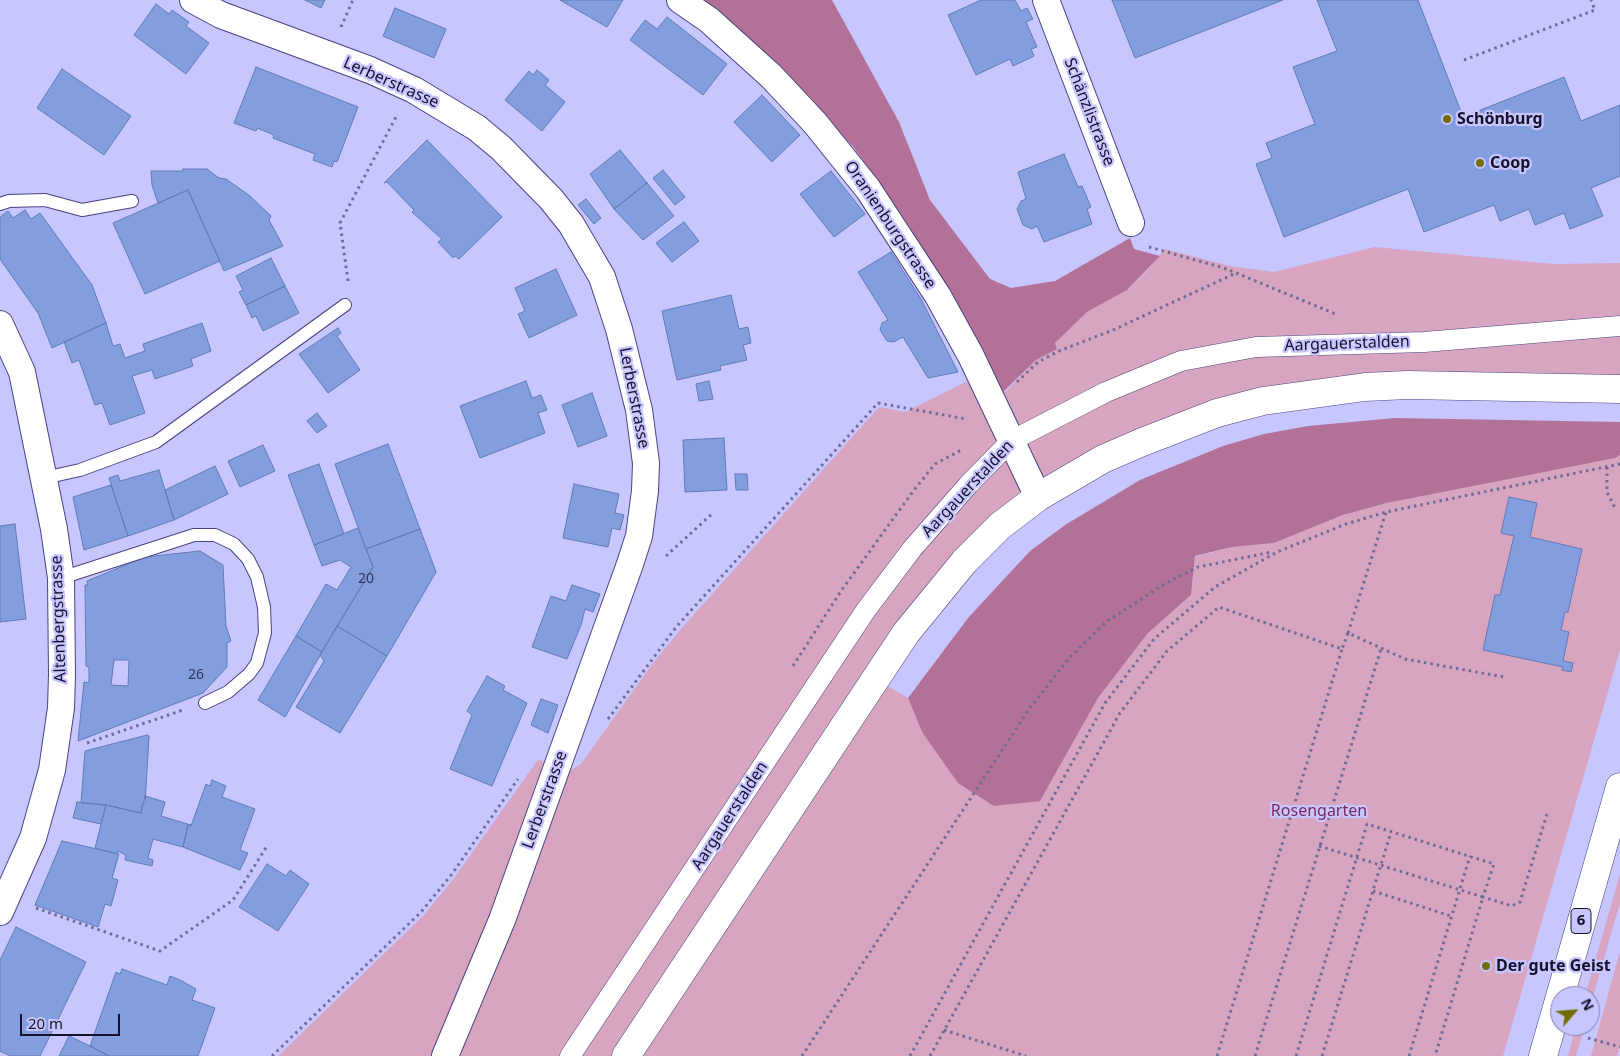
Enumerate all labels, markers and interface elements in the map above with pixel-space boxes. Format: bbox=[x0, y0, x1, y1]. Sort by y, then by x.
street label: Lerberstrasse bbox=[340, 53, 442, 113]
street label: Schänzlistrasse bbox=[1060, 55, 1118, 169]
place label: Schönburg bbox=[1457, 109, 1542, 129]
marker: Schönburg bbox=[1441, 113, 1453, 125]
place label: Coop bbox=[1490, 153, 1530, 173]
marker: Coop bbox=[1474, 157, 1486, 169]
street label: Oranienburgstrasse bbox=[840, 158, 940, 292]
street label: Aargauerstalden bbox=[1284, 332, 1410, 356]
street label: Lerberstrasse bbox=[615, 346, 653, 450]
street label: Aargauerstalden bbox=[918, 437, 1018, 541]
street label: Altenbergstrasse bbox=[47, 555, 71, 683]
house number: 20 bbox=[358, 571, 374, 587]
house number: 26 bbox=[188, 667, 204, 683]
street label: Lerberstrasse bbox=[518, 749, 572, 851]
street label: Aargauerstalden bbox=[688, 758, 772, 874]
park label: Rosengarten bbox=[1271, 801, 1367, 821]
road number: 6 bbox=[1571, 908, 1591, 934]
place label: Der gute Geist bbox=[1496, 956, 1611, 976]
marker: Der gute Geist bbox=[1480, 960, 1492, 972]
north arrow bbox=[1550, 986, 1600, 1036]
text: N bbox=[1577, 995, 1599, 1014]
scale bar bbox=[22, 1004, 122, 1036]
text: 20 m bbox=[28, 1013, 63, 1033]

